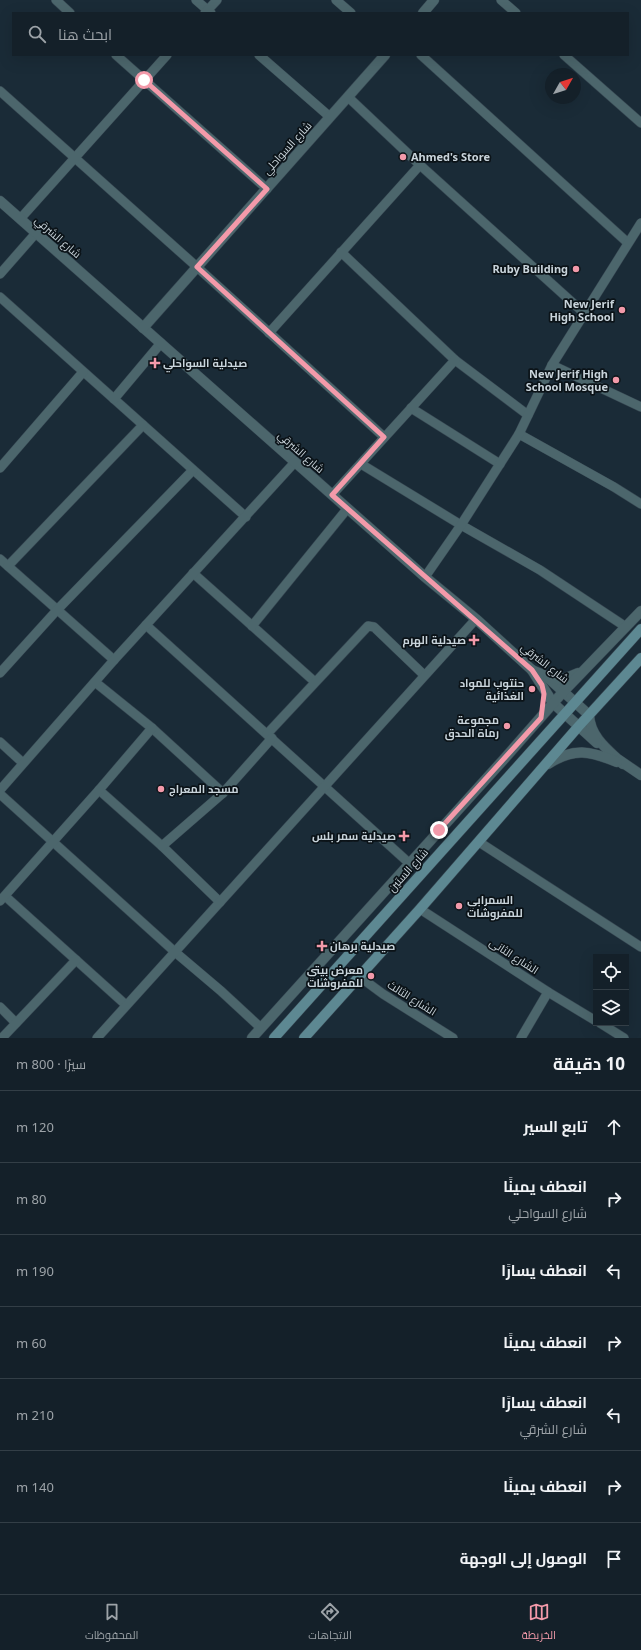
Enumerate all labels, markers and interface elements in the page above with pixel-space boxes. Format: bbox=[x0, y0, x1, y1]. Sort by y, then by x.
search box bbox=[12, 12, 629, 56]
icon: search bbox=[26, 23, 48, 45]
text: ابحث هنا bbox=[58, 24, 112, 44]
north arrow bbox=[545, 68, 581, 104]
route start bbox=[135, 71, 153, 89]
street label: شارع السواحلي bbox=[259, 118, 316, 179]
place label: Ahmed's Store bbox=[411, 149, 490, 164]
marker: Ahmed's Store bbox=[398, 152, 408, 162]
street label: شارع الشرقي bbox=[31, 212, 85, 262]
place label: Ruby Building bbox=[492, 261, 568, 276]
marker: Ruby Building bbox=[571, 264, 581, 274]
place label: New Jerif High School bbox=[549, 296, 615, 324]
marker: New Jerif High School bbox=[617, 305, 627, 315]
place label: صيدلية السواحلي bbox=[163, 355, 247, 373]
marker: صيدلية السواحلي bbox=[150, 358, 160, 368]
place label: New Jerif High School Mosque bbox=[526, 366, 608, 394]
marker: New Jerif High School Mosque bbox=[611, 375, 621, 385]
street label: شارع الشرقي bbox=[274, 427, 328, 477]
place label: صيدلية الهرم bbox=[403, 632, 466, 648]
marker: صيدلية الهرم bbox=[469, 635, 479, 645]
street label: شارع الشرقي bbox=[517, 639, 572, 688]
place label: حنتوب للمواد الغذائية bbox=[460, 675, 524, 703]
marker: حنتوب للمواد الغذائية bbox=[527, 684, 537, 694]
place label: مجموعة رماة الحدق bbox=[445, 712, 499, 741]
marker: مجموعة رماة الحدق bbox=[502, 721, 512, 731]
place label: مسجد المعراج bbox=[169, 781, 239, 797]
marker: مسجد المعراج bbox=[156, 784, 166, 794]
route end bbox=[430, 821, 448, 839]
place label: صيدلية سمر بلس bbox=[312, 828, 396, 843]
marker: صيدلية سمر بلس bbox=[399, 831, 409, 841]
street label: شارع الستين bbox=[384, 845, 432, 895]
place label: السمرابي للمفروشات bbox=[467, 892, 523, 921]
marker: السمرابي للمفروشات bbox=[454, 901, 464, 911]
street label: الشارع الثانى bbox=[486, 934, 542, 978]
place label: صيدلية برهان bbox=[330, 938, 395, 953]
marker: صيدلية برهان bbox=[317, 941, 327, 951]
map controls bbox=[593, 954, 629, 1026]
button: locate bbox=[593, 954, 629, 990]
place label: معرض بيتي للمفروشات bbox=[307, 962, 363, 991]
marker: معرض بيتي للمفروشات bbox=[366, 971, 376, 981]
street label: الشارع الثالث bbox=[384, 977, 440, 1019]
button: layers bbox=[593, 990, 629, 1026]
text: 10 دقيقة bbox=[553, 1052, 625, 1075]
text: سيرًا · 800 m bbox=[16, 1055, 86, 1073]
text: تابع السير bbox=[523, 1116, 587, 1136]
icon: ahead bbox=[603, 1116, 625, 1138]
text: 120 m bbox=[16, 1118, 54, 1136]
text: انعطف يمينًا bbox=[503, 1176, 587, 1196]
icon: right bbox=[603, 1188, 625, 1210]
text: 80 m bbox=[16, 1190, 46, 1208]
text: شارع السواحلي bbox=[508, 1204, 587, 1222]
text: انعطف يسارًا bbox=[501, 1260, 587, 1280]
icon: left bbox=[603, 1260, 625, 1282]
text: 190 m bbox=[16, 1262, 54, 1280]
text: انعطف يمينًا bbox=[503, 1332, 587, 1352]
icon: right bbox=[603, 1332, 625, 1354]
text: 60 m bbox=[16, 1334, 46, 1352]
text: انعطف يسارًا bbox=[501, 1392, 587, 1412]
icon: left bbox=[603, 1404, 625, 1426]
text: 210 m bbox=[16, 1406, 54, 1424]
text: شارع الشرقي bbox=[520, 1420, 587, 1438]
text: انعطف يمينًا bbox=[503, 1476, 587, 1496]
icon: right bbox=[603, 1476, 625, 1498]
text: 140 m bbox=[16, 1478, 54, 1496]
text: الوصول إلى الوجهة bbox=[460, 1548, 587, 1568]
icon: arrive bbox=[603, 1548, 625, 1570]
tab: المحفوظات bbox=[85, 1601, 138, 1645]
tab: الاتجاهات bbox=[308, 1601, 352, 1645]
tab: الخريطة bbox=[522, 1601, 556, 1645]

